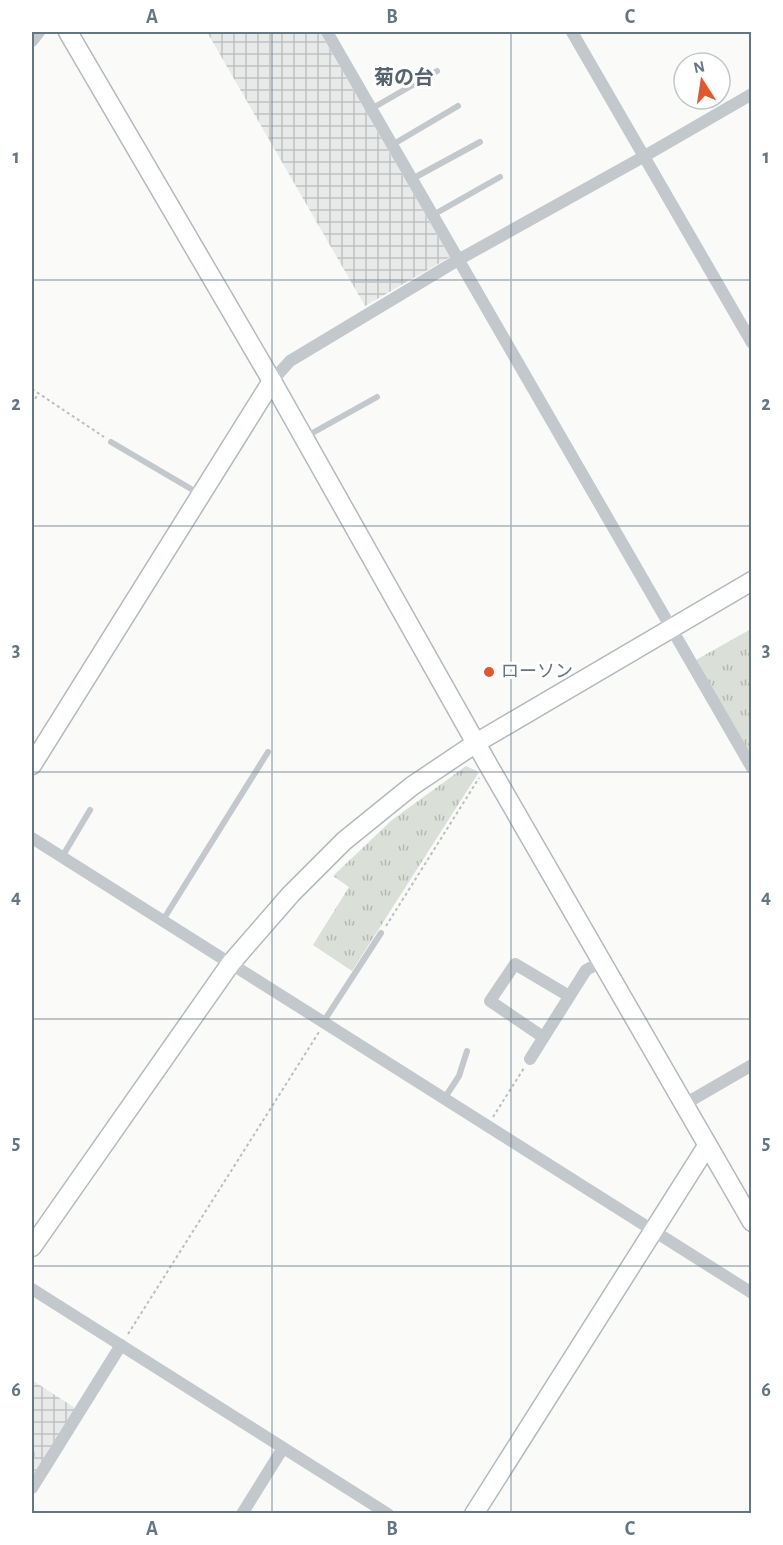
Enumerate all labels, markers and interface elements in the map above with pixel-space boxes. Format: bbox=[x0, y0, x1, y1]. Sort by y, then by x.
text: A bbox=[146, 7, 158, 27]
text: B bbox=[386, 7, 398, 27]
text: C bbox=[625, 7, 636, 27]
north arrow bbox=[672, 51, 732, 111]
text: N bbox=[692, 58, 706, 76]
district label: 菊の台 bbox=[374, 67, 434, 88]
text: 1 bbox=[12, 147, 20, 167]
text: 1 bbox=[762, 147, 770, 167]
text: 2 bbox=[11, 394, 21, 414]
text: 2 bbox=[761, 394, 771, 414]
text: 3 bbox=[12, 640, 20, 660]
text: 3 bbox=[762, 640, 770, 660]
place label: ローソン bbox=[501, 663, 573, 681]
marker: ローソン bbox=[482, 665, 496, 679]
text: 4 bbox=[11, 887, 21, 907]
text: 4 bbox=[761, 887, 771, 907]
text: 5 bbox=[12, 1133, 20, 1153]
text: 5 bbox=[762, 1133, 770, 1153]
text: 6 bbox=[11, 1380, 21, 1400]
text: 6 bbox=[761, 1380, 771, 1400]
text: A bbox=[146, 1519, 158, 1539]
text: B bbox=[386, 1519, 398, 1539]
text: C bbox=[625, 1519, 636, 1539]

